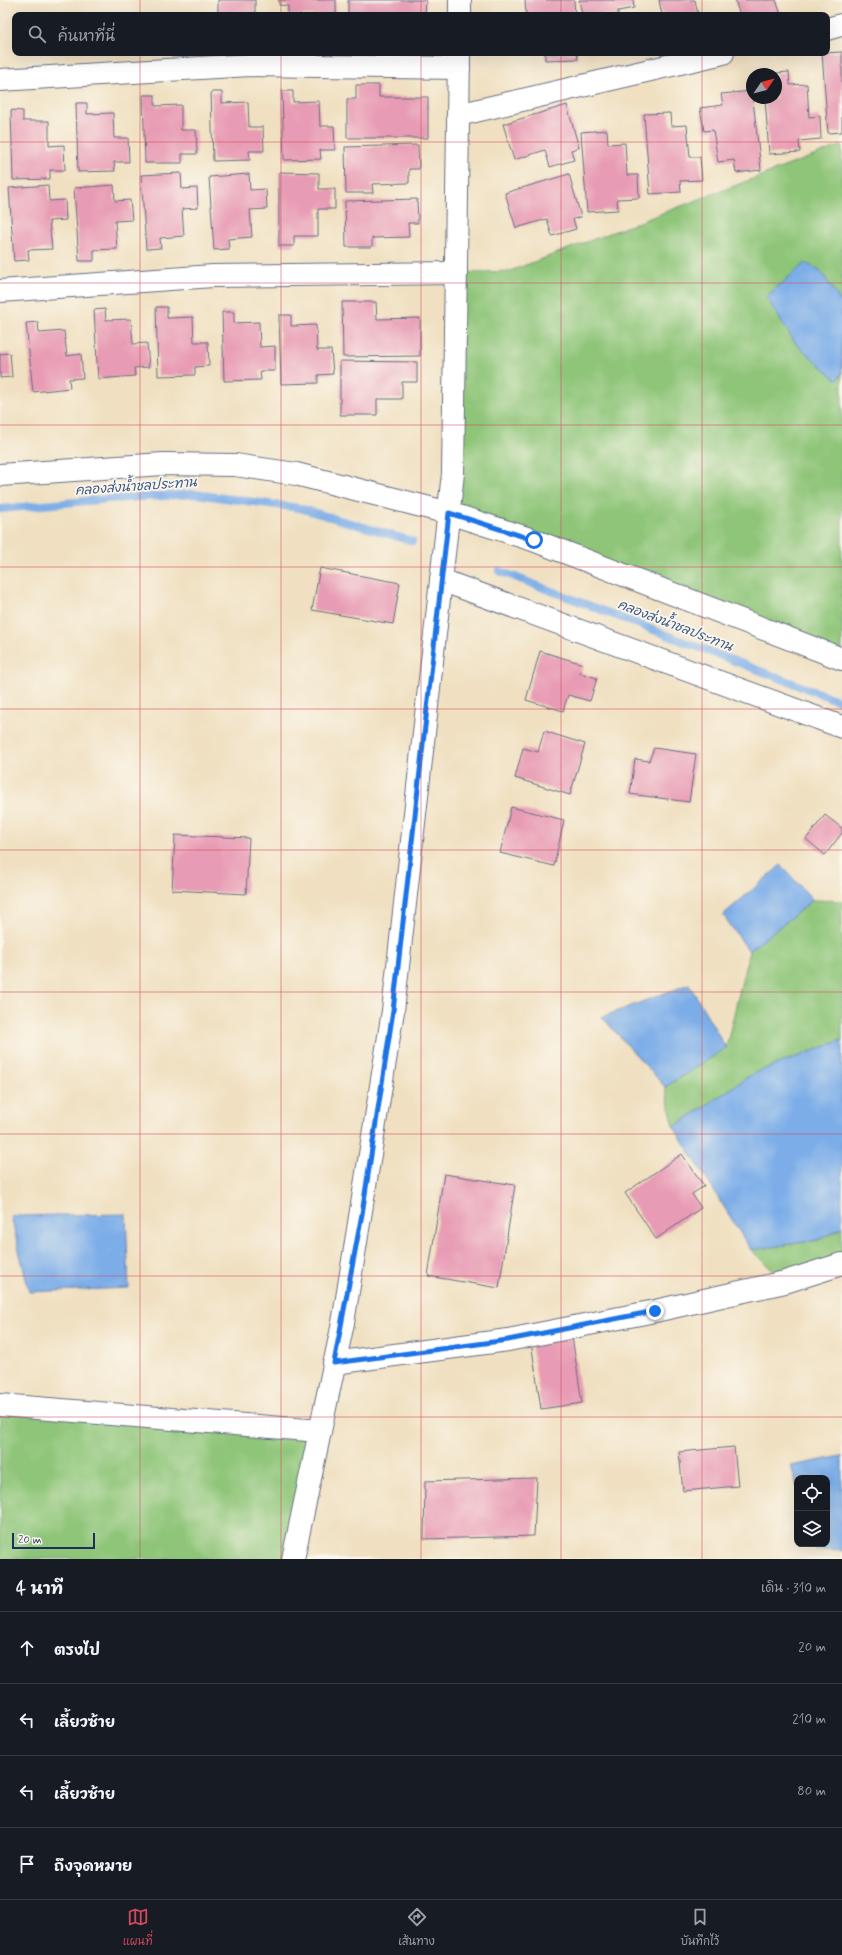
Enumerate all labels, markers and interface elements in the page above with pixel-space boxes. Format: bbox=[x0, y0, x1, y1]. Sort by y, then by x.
search box bbox=[12, 12, 830, 56]
icon: search bbox=[26, 23, 48, 45]
text: ค้นหาที่นี่ bbox=[58, 27, 115, 47]
north arrow bbox=[746, 68, 782, 104]
water label: คลองส่งน้ำชลประทาน bbox=[74, 469, 199, 500]
route start bbox=[525, 531, 543, 549]
water label: คลองส่งน้ำชลประทาน bbox=[615, 592, 738, 656]
route end bbox=[646, 1302, 664, 1320]
map controls bbox=[794, 1475, 830, 1547]
button: locate bbox=[794, 1475, 830, 1511]
button: layers bbox=[794, 1511, 830, 1547]
scale bar bbox=[12, 1531, 95, 1550]
text: 20 m bbox=[18, 1533, 41, 1547]
text: 4 นาที bbox=[16, 1578, 63, 1600]
text: เดิน · 310 m bbox=[761, 1580, 826, 1597]
icon: ahead bbox=[16, 1637, 38, 1659]
text: 20 m bbox=[798, 1639, 826, 1656]
text: ตรงไป bbox=[54, 1641, 100, 1661]
icon: left bbox=[16, 1709, 38, 1731]
text: 210 m bbox=[792, 1711, 826, 1728]
text: เลี้ยวซ้าย bbox=[54, 1713, 115, 1733]
icon: left bbox=[16, 1781, 38, 1803]
text: 80 m bbox=[797, 1783, 826, 1800]
text: เลี้ยวซ้าย bbox=[54, 1785, 115, 1805]
icon: arrive bbox=[16, 1853, 38, 1875]
text: ถึงจุดหมาย bbox=[54, 1857, 132, 1877]
tab: แผนที่ bbox=[123, 1906, 153, 1949]
tab: เส้นทาง bbox=[398, 1906, 435, 1949]
tab: บันทึกไว้ bbox=[680, 1906, 719, 1949]

